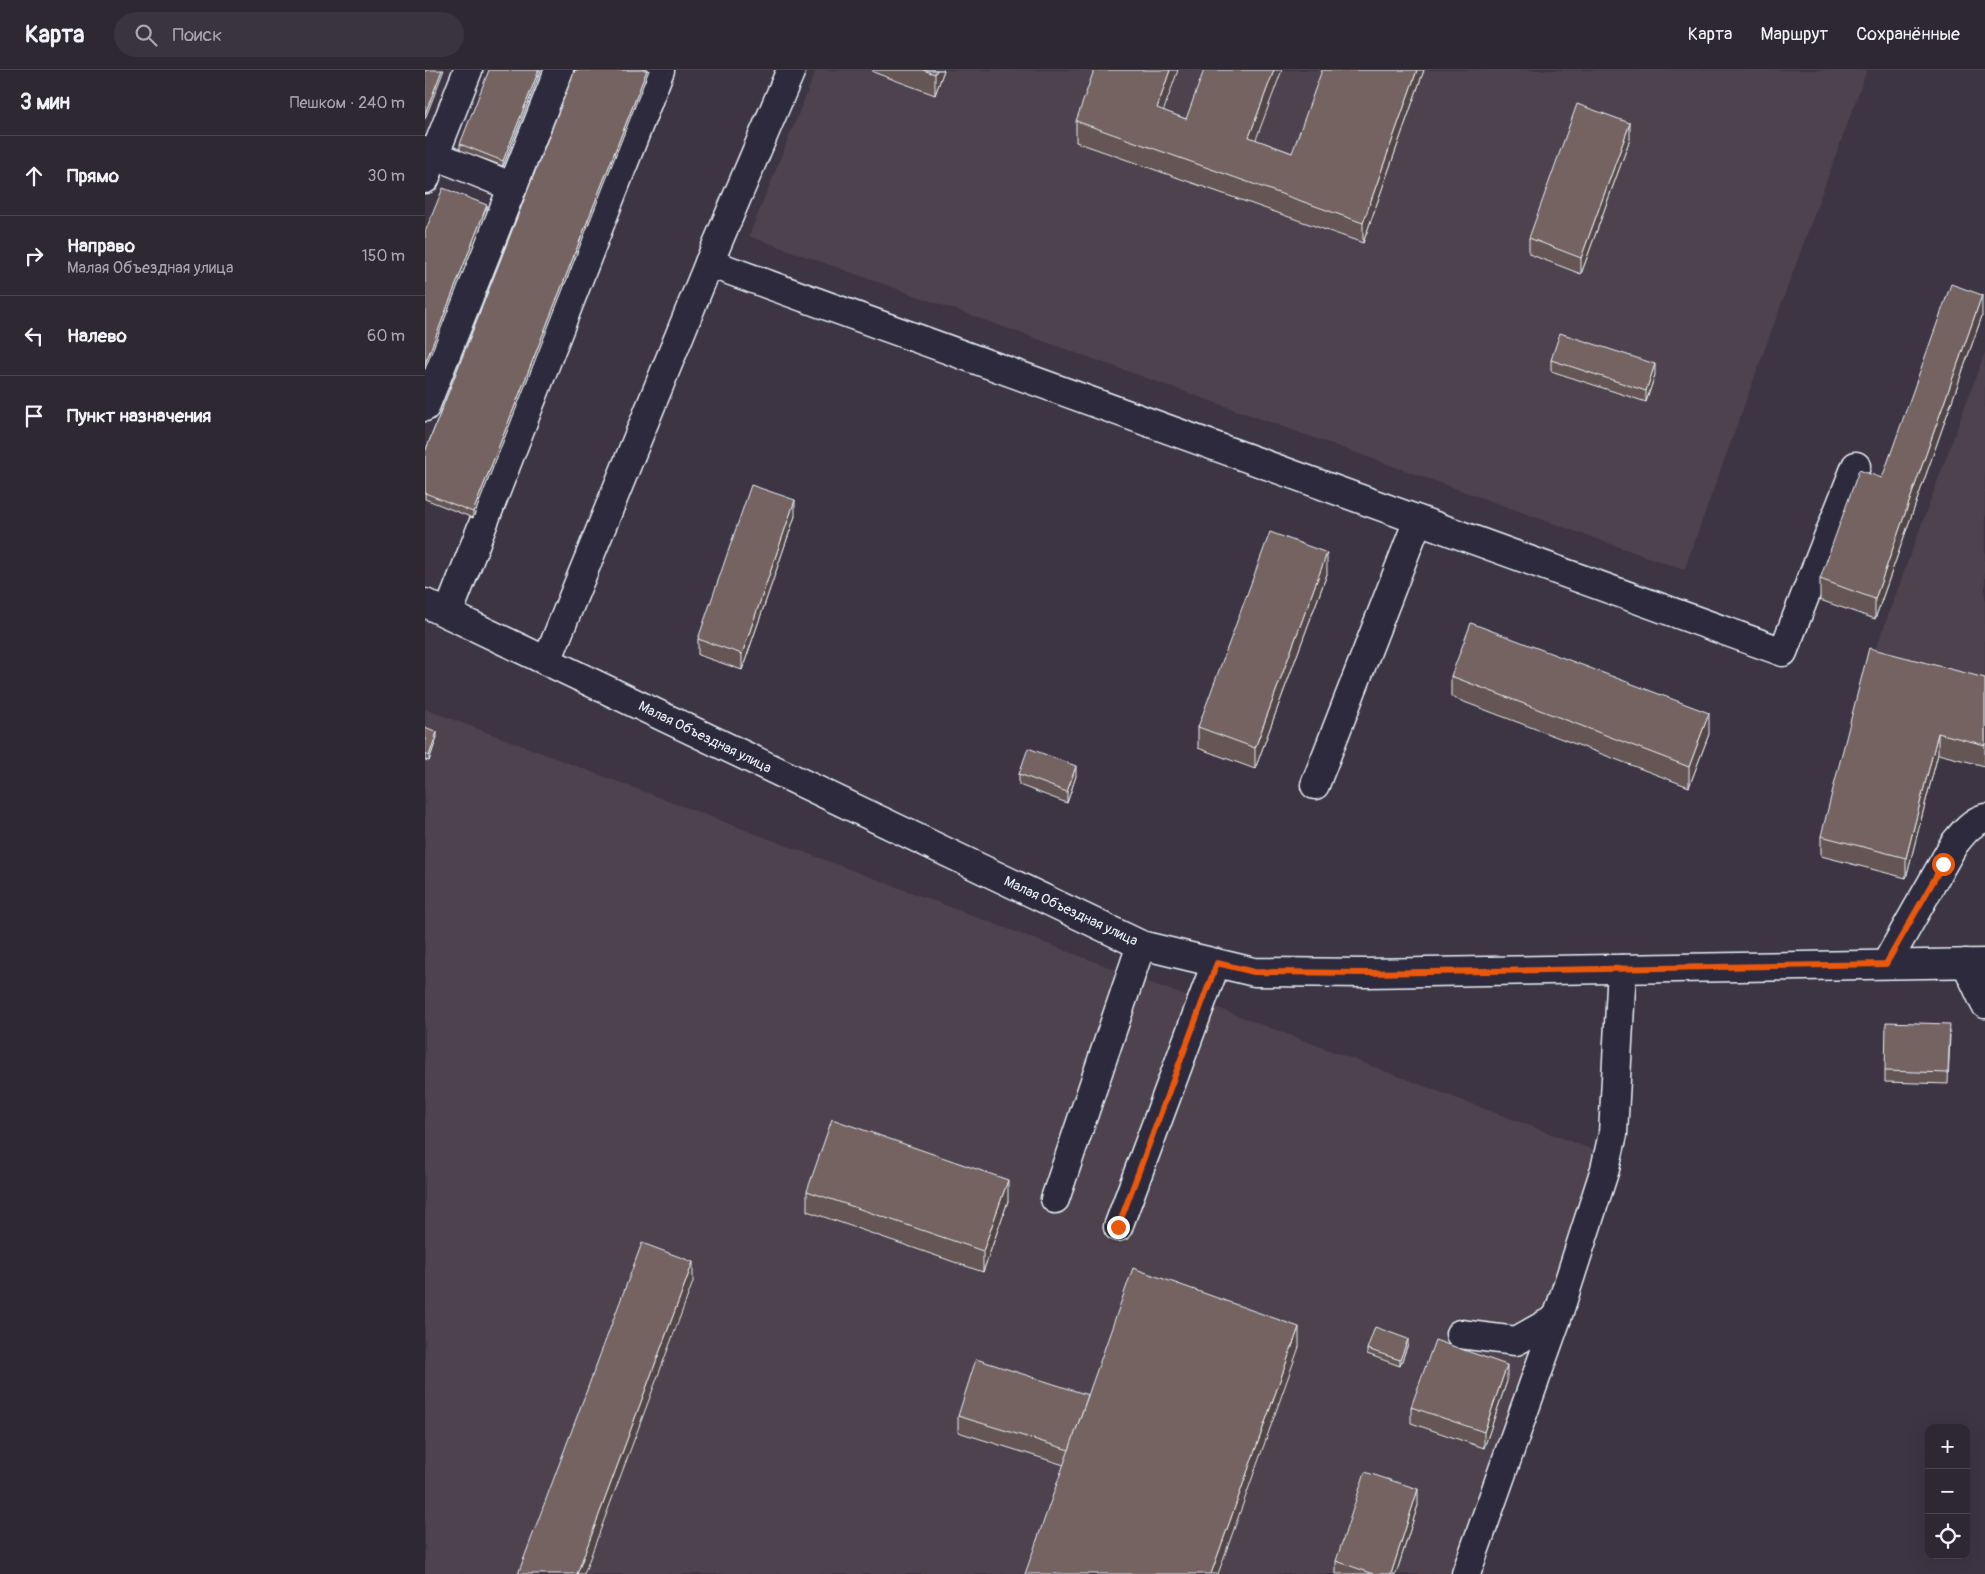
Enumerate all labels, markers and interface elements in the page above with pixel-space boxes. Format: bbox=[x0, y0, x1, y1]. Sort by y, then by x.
search box bbox=[114, 12, 464, 57]
text: Карта bbox=[25, 20, 84, 49]
icon: search bbox=[132, 21, 160, 49]
text: Поиск bbox=[172, 23, 222, 47]
text: Карта bbox=[1688, 23, 1732, 46]
text: Маршрут bbox=[1760, 23, 1828, 46]
text: Сохранённые bbox=[1856, 23, 1960, 46]
text: 3 мин bbox=[20, 89, 70, 116]
text: Пешком · 240 m bbox=[290, 93, 405, 113]
icon: ahead bbox=[20, 162, 48, 190]
text: Прямо bbox=[67, 164, 119, 188]
text: 30 m bbox=[367, 166, 405, 186]
text: Направо bbox=[67, 234, 135, 258]
icon: right bbox=[20, 242, 48, 270]
text: 150 m bbox=[361, 246, 405, 266]
text: Малая Объездная улица bbox=[67, 258, 234, 278]
icon: left bbox=[20, 322, 48, 350]
text: Налево bbox=[67, 324, 127, 348]
text: 60 m bbox=[367, 326, 405, 346]
icon: arrive bbox=[20, 402, 48, 430]
text: Пункт назначения bbox=[67, 404, 211, 428]
street label: Малая Объездная улица bbox=[636, 697, 774, 777]
route start bbox=[1932, 853, 1955, 876]
street label: Малая Объездная улица bbox=[1001, 873, 1141, 949]
route end bbox=[1107, 1216, 1130, 1239]
map controls bbox=[1925, 1424, 1970, 1559]
button: + bbox=[1925, 1424, 1970, 1469]
button: − bbox=[1925, 1469, 1970, 1514]
button: locate bbox=[1925, 1514, 1970, 1559]

